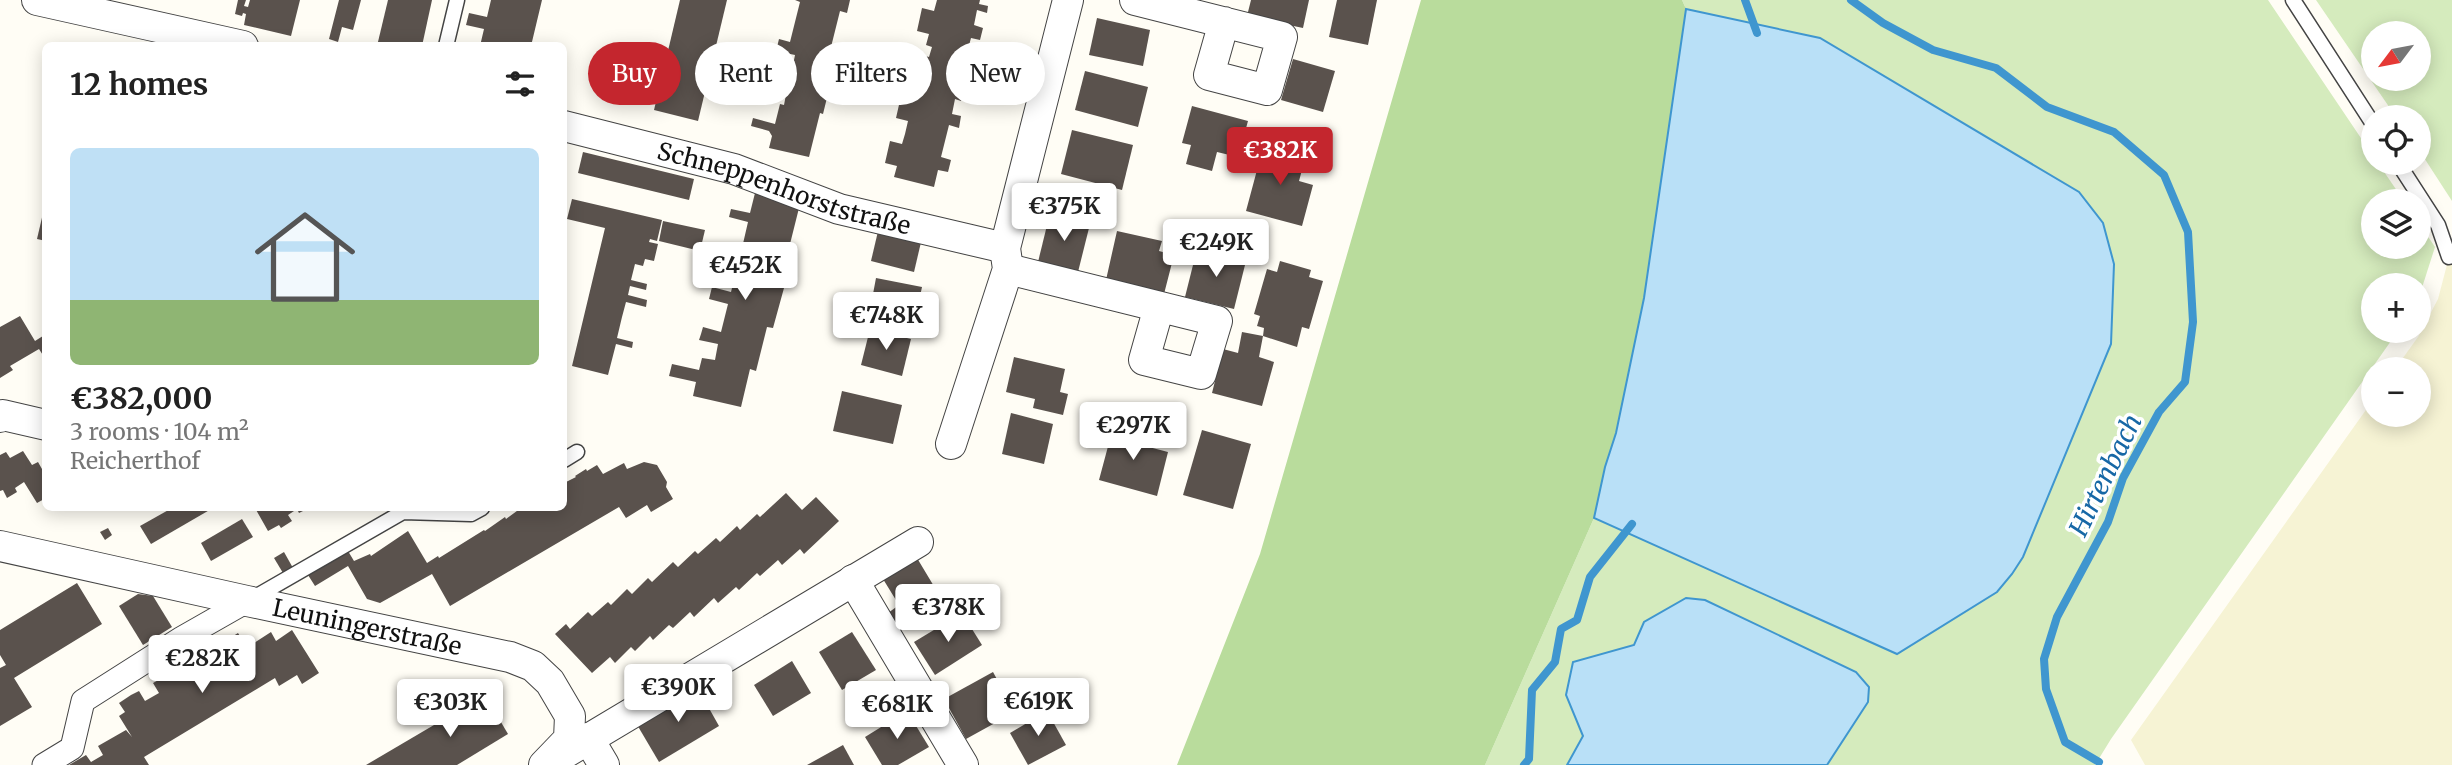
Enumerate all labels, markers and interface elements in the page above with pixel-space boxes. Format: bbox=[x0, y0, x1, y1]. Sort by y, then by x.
north arrow bbox=[2361, 21, 2431, 91]
map controls bbox=[2361, 21, 2431, 427]
chip: Buy bbox=[588, 42, 681, 105]
chip: Rent bbox=[695, 42, 797, 105]
chip: Filters bbox=[811, 42, 932, 105]
chip: New bbox=[946, 42, 1045, 105]
text: 12 homes bbox=[70, 65, 208, 103]
icon: filters bbox=[501, 65, 539, 103]
button: locate bbox=[2361, 105, 2431, 175]
pin: €382K bbox=[1231, 128, 1329, 187]
street label: Schneppenhorststraße bbox=[654, 135, 914, 241]
text: €382K bbox=[1243, 135, 1317, 164]
pin: €375K bbox=[1015, 184, 1113, 243]
button: layers bbox=[2361, 189, 2431, 259]
text: €375K bbox=[1028, 191, 1100, 220]
icon: home bbox=[242, 194, 368, 320]
pin: €249K bbox=[1167, 219, 1265, 279]
text: €249K bbox=[1179, 227, 1253, 256]
pin: €452K bbox=[696, 243, 794, 302]
text: €452K bbox=[709, 250, 781, 279]
button: + bbox=[2361, 273, 2431, 343]
pin: €748K bbox=[837, 292, 935, 352]
text: €748K bbox=[849, 300, 923, 329]
button: − bbox=[2361, 357, 2431, 427]
text: €382,000 bbox=[70, 379, 212, 417]
pin: €297K bbox=[1084, 402, 1182, 462]
water label: Hirtenbach bbox=[2061, 409, 2149, 542]
text: €297K bbox=[1096, 410, 1170, 439]
text: 3 rooms · 104 m² bbox=[70, 417, 249, 446]
text: Reicherthof bbox=[70, 446, 200, 475]
pin: €378K bbox=[899, 584, 997, 644]
street label: Leuningerstraße bbox=[270, 591, 465, 662]
text: €378K bbox=[911, 592, 985, 621]
pin: €282K bbox=[153, 636, 251, 695]
text: €282K bbox=[164, 643, 240, 672]
pin: €390K bbox=[629, 664, 727, 724]
text: €390K bbox=[640, 672, 716, 701]
pin: €619K bbox=[989, 678, 1087, 738]
pin: €303K bbox=[401, 680, 499, 739]
pin: €681K bbox=[848, 682, 946, 741]
text: €619K bbox=[1003, 686, 1073, 715]
text: €303K bbox=[413, 687, 487, 716]
text: €681K bbox=[861, 689, 933, 718]

